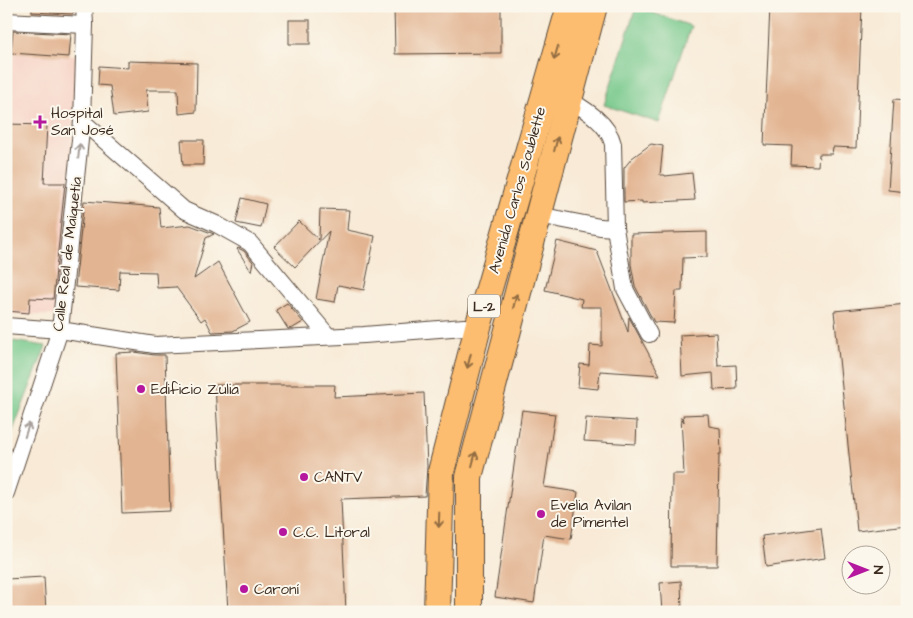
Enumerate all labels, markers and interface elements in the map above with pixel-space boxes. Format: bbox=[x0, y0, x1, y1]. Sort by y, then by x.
one-way arrow bbox=[551, 45, 560, 61]
place label: Hospital San José bbox=[51, 103, 114, 141]
street label: Avenida Carlos Soublette bbox=[484, 104, 551, 276]
marker: Hospital San José bbox=[33, 115, 47, 129]
one-way arrow bbox=[552, 137, 561, 153]
one-way arrow bbox=[74, 144, 84, 160]
street label: Calle Real de Maiquetía bbox=[48, 175, 87, 332]
road number: L-2 bbox=[468, 294, 500, 318]
one-way arrow bbox=[511, 294, 520, 310]
one-way arrow bbox=[464, 353, 473, 369]
place label: Edificio Zulia bbox=[151, 379, 239, 400]
marker: Edificio Zulia bbox=[135, 383, 147, 395]
one-way arrow bbox=[23, 423, 32, 438]
one-way arrow bbox=[469, 451, 479, 467]
place label: CANTV bbox=[314, 467, 363, 488]
marker: CANTV bbox=[298, 471, 310, 483]
place label: Evelia Avilan de Pimentel bbox=[551, 495, 632, 533]
marker: Evelia Avilan de Pimentel bbox=[535, 508, 547, 520]
one-way arrow bbox=[435, 512, 444, 528]
place label: C.C. Litoral bbox=[293, 522, 370, 543]
marker: C.C. Litoral bbox=[277, 526, 289, 538]
north arrow bbox=[840, 546, 890, 596]
text: N bbox=[868, 566, 888, 575]
place label: Caroní bbox=[254, 579, 299, 600]
marker: Caroní bbox=[238, 583, 250, 595]

